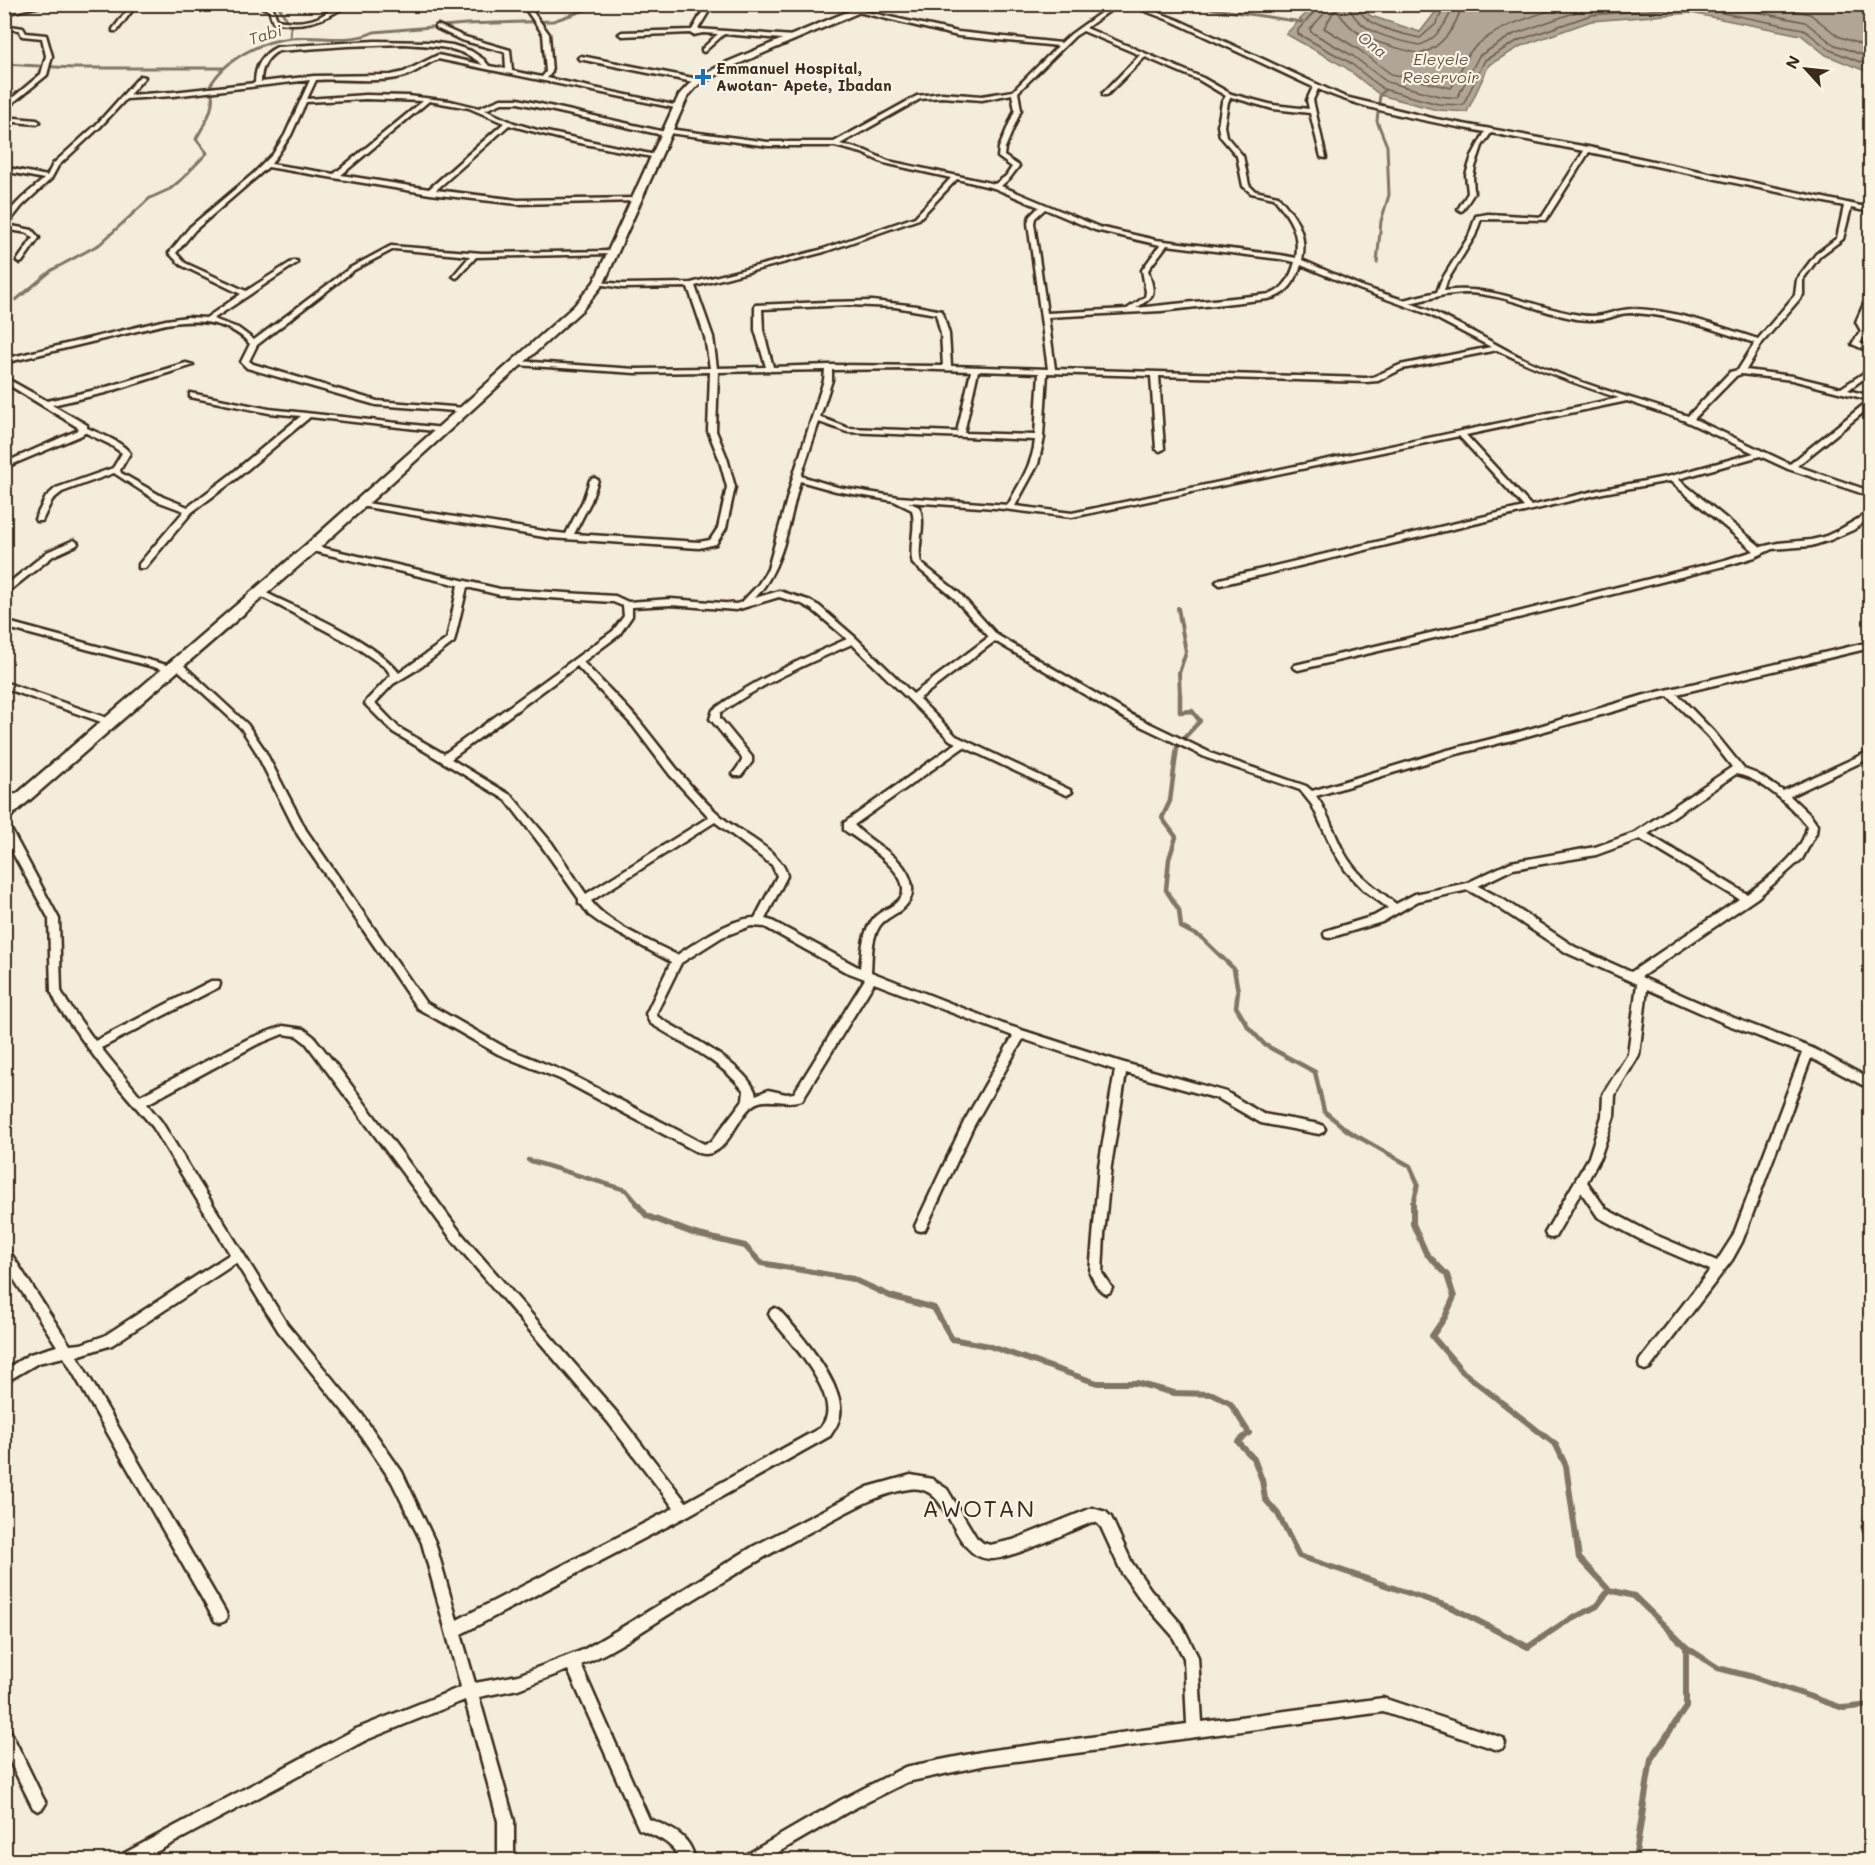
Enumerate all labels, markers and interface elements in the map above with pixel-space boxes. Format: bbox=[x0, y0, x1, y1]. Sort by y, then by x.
water label: Tabi bbox=[246, 19, 284, 49]
water label: Ona bbox=[1354, 26, 1392, 62]
north arrow bbox=[1776, 39, 1836, 99]
water label: Eleyele Reservoir bbox=[1403, 48, 1479, 87]
text: N bbox=[1780, 52, 1804, 72]
place label: Emmanuel Hospital, Awotan- Apete, Ibadan bbox=[716, 58, 892, 95]
marker: Emmanuel Hospital, Awotan- Apete, Ibadan bbox=[694, 68, 712, 86]
district label: AWOTAN bbox=[922, 1492, 1036, 1523]

